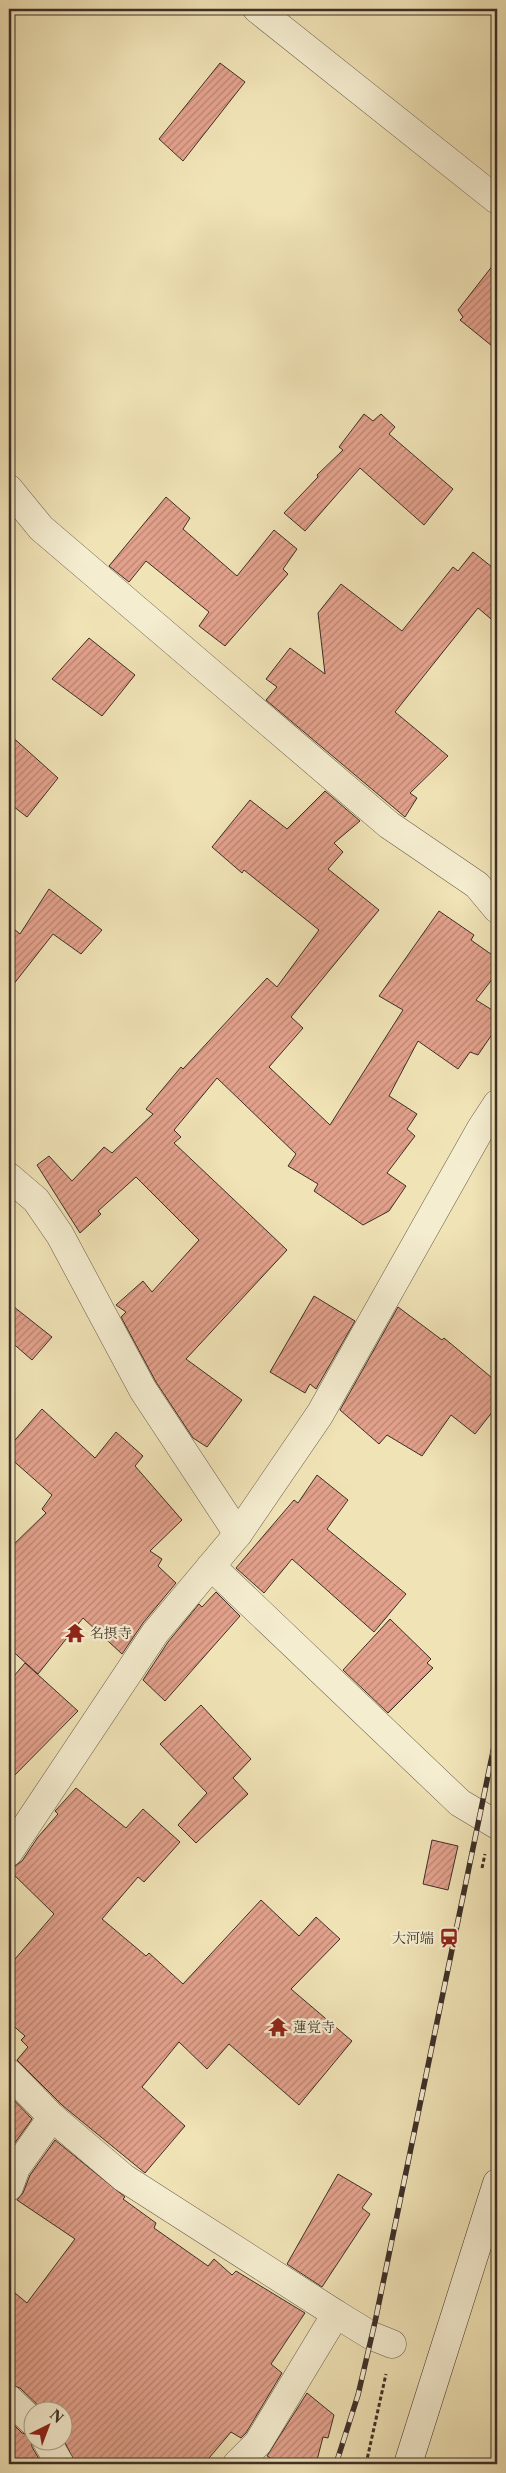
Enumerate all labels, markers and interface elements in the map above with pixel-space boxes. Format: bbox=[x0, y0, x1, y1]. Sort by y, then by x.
temple icon: 名摂寺 bbox=[64, 1622, 86, 1644]
place label: 名摂寺 bbox=[90, 1624, 132, 1642]
station icon: 大河端 bbox=[438, 1927, 460, 1949]
place label: 大河端 bbox=[392, 1929, 434, 1947]
temple icon: 蓮覚寺 bbox=[267, 2016, 289, 2038]
place label: 蓮覚寺 bbox=[293, 2018, 335, 2036]
north arrow bbox=[22, 2400, 72, 2450]
text: N bbox=[46, 2406, 67, 2427]

